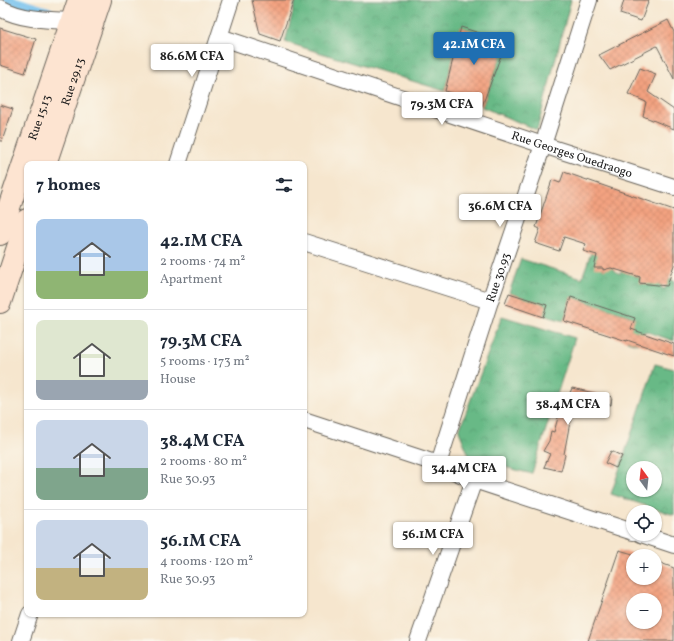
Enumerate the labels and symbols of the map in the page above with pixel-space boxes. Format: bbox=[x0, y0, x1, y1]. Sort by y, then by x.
pin: 42.1M CFA bbox=[428, 32, 520, 66]
pin: 86.6M CFA bbox=[146, 44, 238, 78]
street label: Rue 29.13 bbox=[58, 56, 89, 108]
pin: 79.3M CFA bbox=[396, 92, 488, 126]
street label: Rue 15.13 bbox=[25, 93, 55, 143]
street label: Rue Georges Ouedraogo bbox=[509, 128, 634, 182]
pin: 36.6M CFA bbox=[454, 194, 546, 228]
street label: Rue 30.93 bbox=[483, 251, 515, 305]
pin: 38.4M CFA bbox=[522, 392, 614, 426]
pin: 34.4M CFA bbox=[418, 456, 510, 490]
north arrow bbox=[626, 461, 662, 497]
pin: 56.1M CFA bbox=[387, 522, 479, 556]

